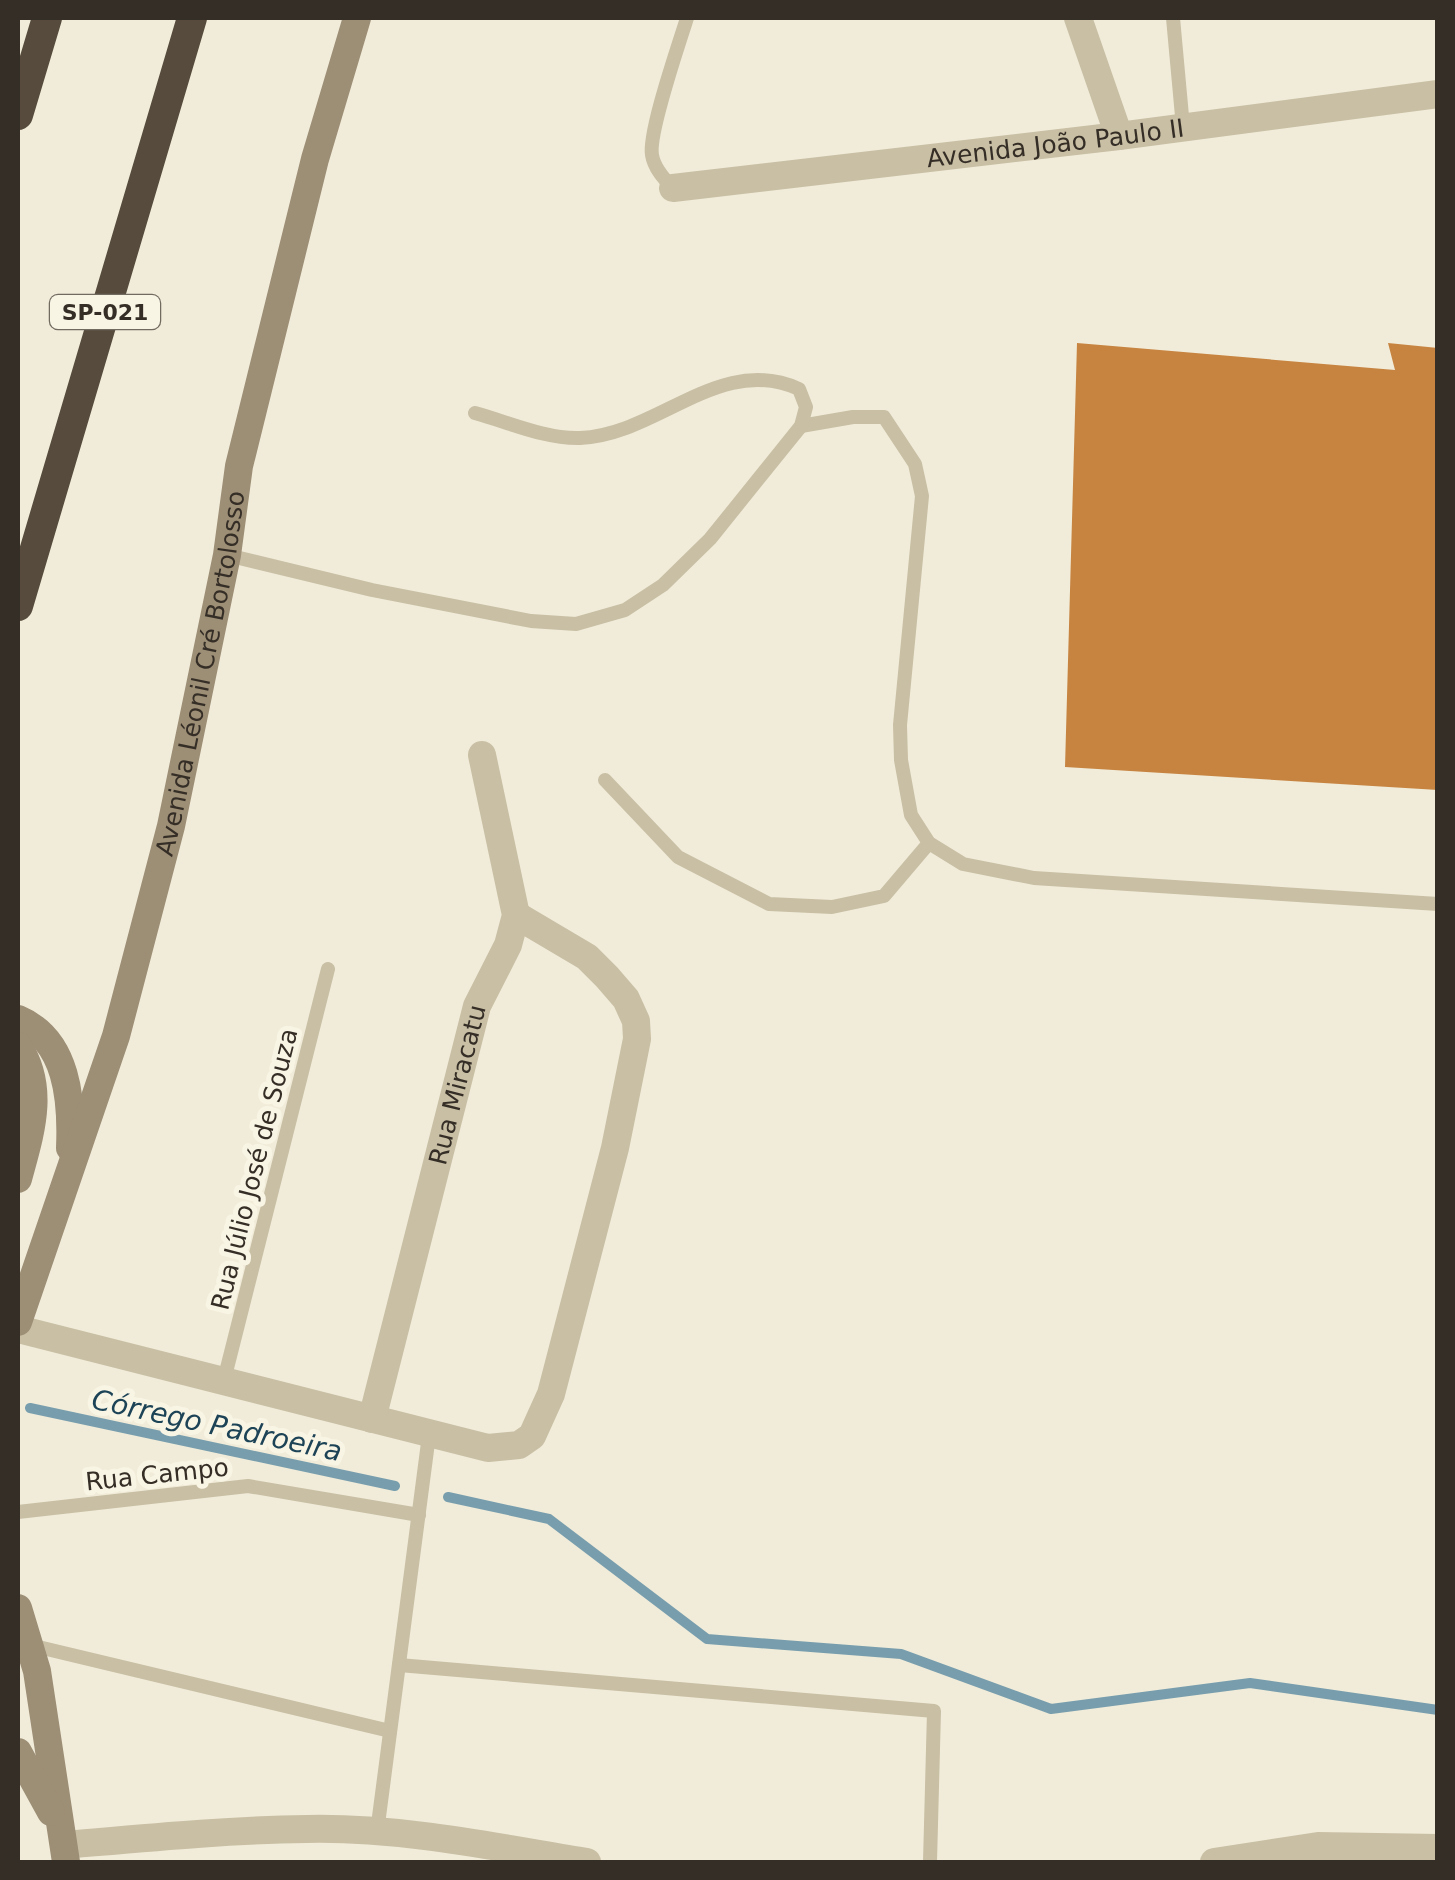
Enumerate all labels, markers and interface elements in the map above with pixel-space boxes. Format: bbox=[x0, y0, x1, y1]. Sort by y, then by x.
street label: Avenida João Paulo II bbox=[925, 114, 1186, 173]
road number: SP-021 bbox=[50, 295, 160, 329]
street label: Avenida Léonil Cré Bortolosso bbox=[150, 489, 251, 859]
street label: Rua Miracatu bbox=[423, 1002, 492, 1168]
street label: Rua Júlio José de Souza bbox=[205, 1025, 304, 1313]
water label: Córrego Padroeira bbox=[89, 1383, 345, 1468]
street label: Rua Campo bbox=[84, 1453, 230, 1496]

